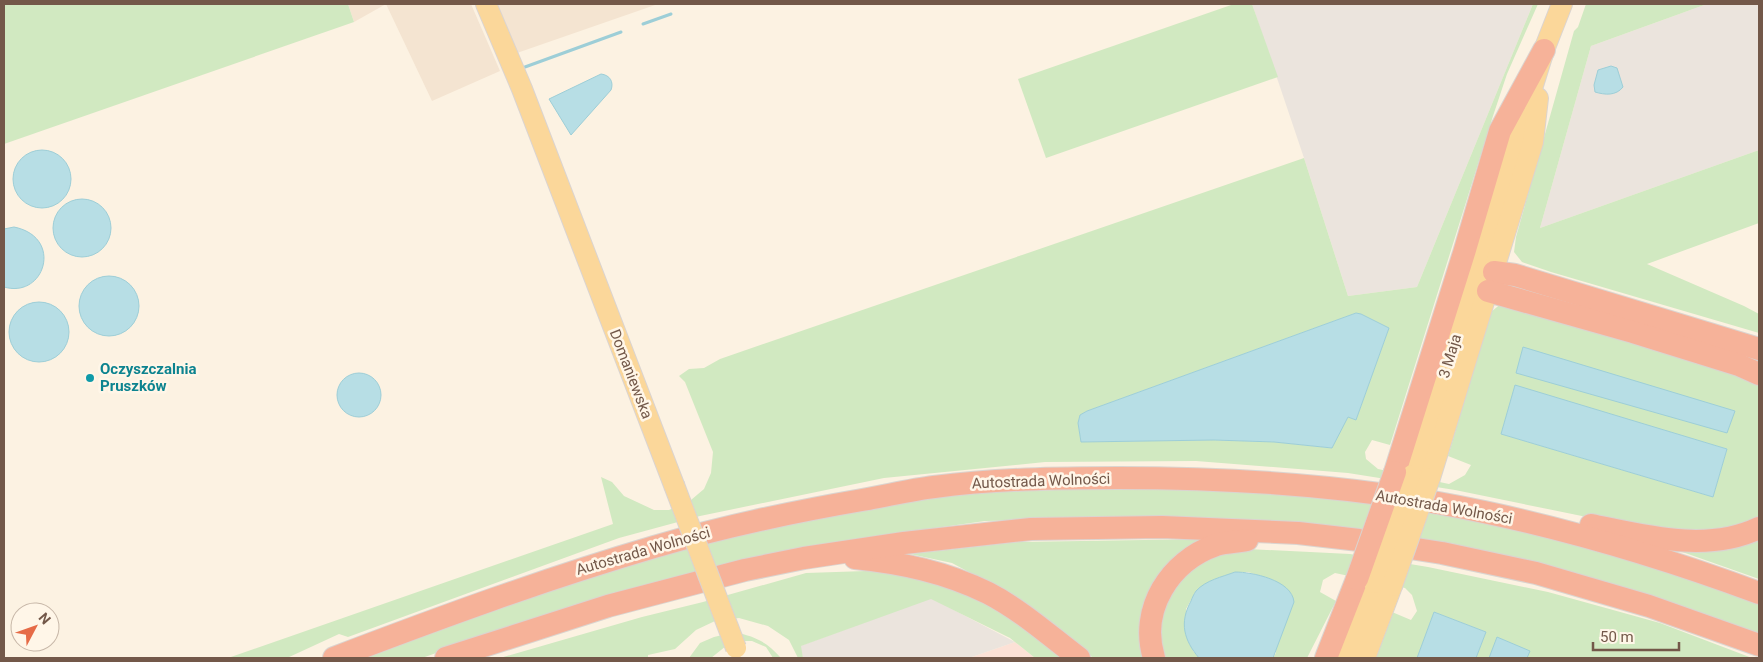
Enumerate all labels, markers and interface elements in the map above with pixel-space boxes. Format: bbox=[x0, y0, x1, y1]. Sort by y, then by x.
street label: Domaniewska bbox=[606, 327, 656, 421]
street label: 3 Maja bbox=[1435, 332, 1465, 380]
place label: Oczyszczalnia Pruszków bbox=[100, 360, 196, 395]
marker: Oczyszczalnia Pruszków bbox=[84, 372, 96, 384]
street label: Autostrada Wolności bbox=[971, 470, 1111, 492]
street label: Autostrada Wolności bbox=[1374, 486, 1514, 528]
street label: Autostrada Wolności bbox=[574, 523, 712, 579]
north arrow bbox=[10, 602, 60, 652]
text: N bbox=[36, 609, 54, 627]
scale bar bbox=[1593, 620, 1679, 652]
text: 50 m bbox=[1600, 628, 1634, 646]

